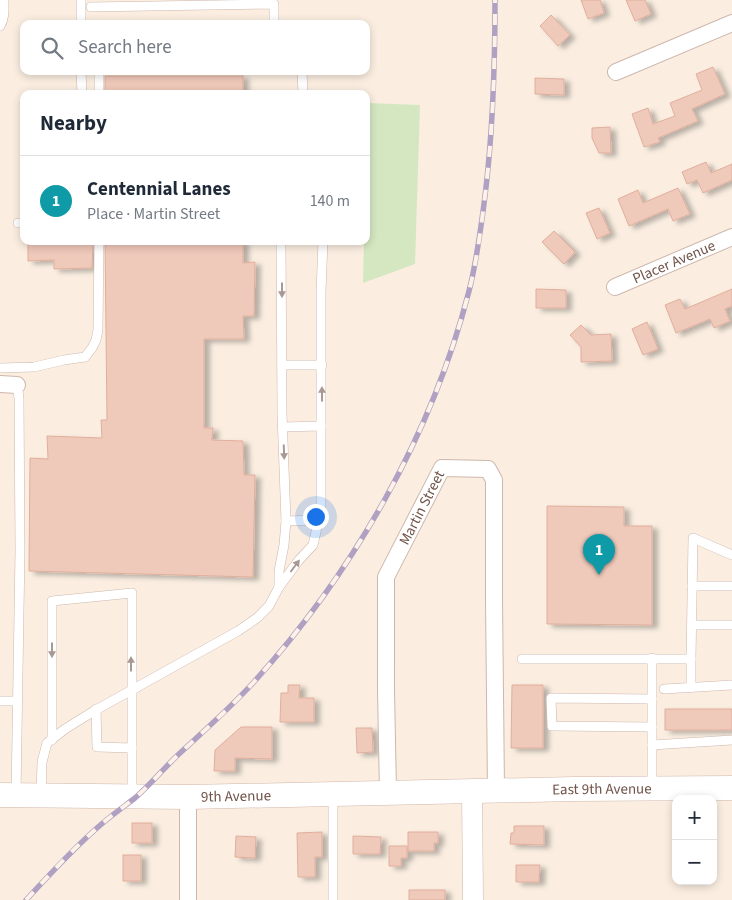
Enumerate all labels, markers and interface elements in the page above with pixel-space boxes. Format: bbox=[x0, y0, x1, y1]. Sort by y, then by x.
search box bbox=[20, 20, 370, 75]
icon: search bbox=[38, 34, 66, 62]
text: Search here bbox=[78, 34, 172, 61]
text: Nearby bbox=[40, 108, 107, 138]
text: Centennial Lanes bbox=[87, 176, 231, 203]
text: 1 bbox=[52, 190, 60, 212]
text: 140 m bbox=[310, 190, 350, 212]
text: Place · Martin Street bbox=[87, 203, 220, 225]
street label: Placer Avenue bbox=[629, 235, 719, 289]
one-way arrow bbox=[278, 282, 286, 298]
one-way arrow bbox=[318, 385, 326, 401]
one-way arrow bbox=[280, 445, 288, 461]
street label: Martin Street bbox=[394, 467, 450, 549]
your location bbox=[303, 504, 329, 530]
pin: 1 bbox=[583, 534, 615, 575]
one-way arrow bbox=[289, 560, 300, 573]
one-way arrow bbox=[48, 642, 56, 658]
one-way arrow bbox=[127, 656, 135, 672]
street label: East 9th Avenue bbox=[552, 778, 652, 800]
street label: 9th Avenue bbox=[201, 785, 271, 807]
map controls bbox=[672, 795, 717, 885]
button: + bbox=[672, 795, 717, 840]
button: − bbox=[672, 840, 717, 885]

